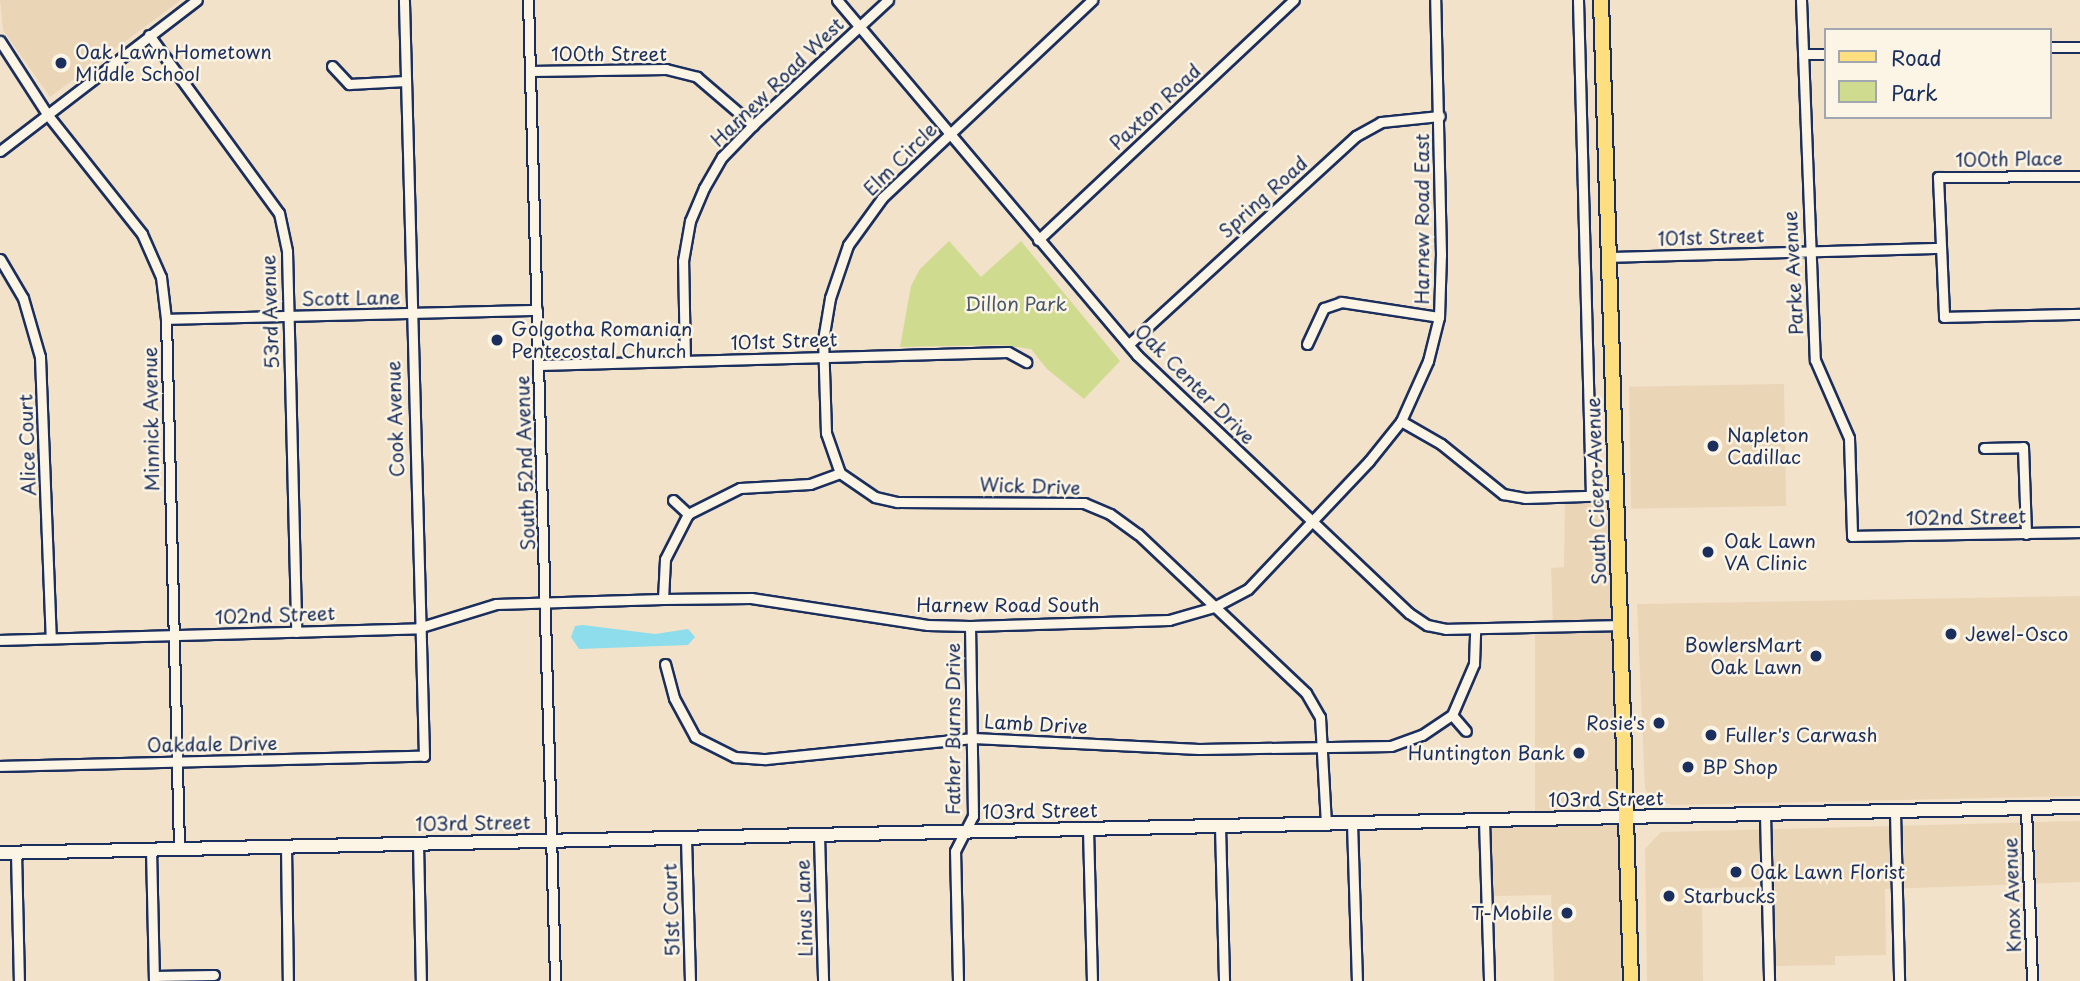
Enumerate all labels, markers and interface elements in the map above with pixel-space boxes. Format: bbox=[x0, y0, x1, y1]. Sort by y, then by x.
street label: Harnew Road West bbox=[706, 13, 848, 151]
legend bbox=[1825, 28, 2052, 119]
place label: Oak Lawn Hometown Middle School bbox=[75, 41, 271, 85]
text: Road bbox=[1891, 41, 1942, 73]
street label: 100th Street bbox=[550, 43, 668, 65]
marker: Oak Lawn Hometown Middle School bbox=[53, 55, 69, 71]
street label: Paxton Road bbox=[1105, 59, 1205, 155]
text: Park bbox=[1891, 76, 1938, 108]
street label: Elm Circle bbox=[859, 118, 941, 200]
street label: Harnew Road East bbox=[1411, 134, 1433, 304]
street label: 100th Place bbox=[1954, 147, 2064, 171]
street label: Spring Road bbox=[1214, 151, 1312, 243]
street label: Parke Avenue bbox=[1778, 211, 1808, 335]
street label: 101st Street bbox=[1656, 224, 1766, 250]
street label: 53rd Avenue bbox=[257, 254, 283, 370]
street label: Scott Lane bbox=[301, 286, 401, 310]
park label: Dillon Park bbox=[965, 293, 1067, 315]
place label: Golgotha Romanian Pentecostal Church bbox=[511, 318, 694, 362]
street label: Oak Center Drive bbox=[1130, 319, 1260, 449]
street label: 101st Street bbox=[729, 328, 839, 354]
marker: Golgotha Romanian Pentecostal Church bbox=[489, 332, 505, 348]
street label: Minnick Avenue bbox=[138, 346, 164, 492]
street label: Cook Avenue bbox=[382, 360, 408, 478]
street label: South 52nd Avenue bbox=[511, 374, 539, 552]
street label: Alice Court bbox=[14, 393, 40, 497]
street label: South Cicero Avenue bbox=[1581, 396, 1611, 586]
place label: Napleton Cadillac bbox=[1727, 424, 1809, 468]
marker: Napleton Cadillac bbox=[1705, 438, 1721, 454]
street label: Wick Drive bbox=[979, 473, 1081, 499]
street label: 102nd Street bbox=[1906, 505, 2026, 529]
place label: Oak Lawn VA Clinic bbox=[1724, 530, 1817, 574]
marker: Oak Lawn VA Clinic bbox=[1698, 542, 1718, 562]
street label: Harnew Road South bbox=[917, 594, 1099, 616]
street label: 102nd Street bbox=[214, 602, 336, 628]
place label: Jewel-Osco bbox=[1965, 623, 2068, 645]
marker: Jewel-Osco bbox=[1943, 626, 1959, 642]
place label: BowlersMart Oak Lawn bbox=[1685, 634, 1802, 678]
street label: Father Burns Drive bbox=[942, 642, 964, 816]
marker: BowlersMart Oak Lawn bbox=[1808, 648, 1824, 664]
street label: Lamb Drive bbox=[983, 710, 1089, 738]
place label: Rosie's bbox=[1586, 712, 1645, 734]
marker: Rosie's bbox=[1651, 715, 1667, 731]
place label: Fuller's Carwash bbox=[1725, 724, 1877, 746]
marker: Fuller's Carwash bbox=[1703, 727, 1719, 743]
street label: Oakdale Drive bbox=[146, 731, 278, 757]
place label: Huntington Bank bbox=[1408, 742, 1565, 764]
marker: Huntington Bank bbox=[1571, 745, 1587, 761]
place label: BP Shop bbox=[1702, 756, 1778, 778]
marker: BP Shop bbox=[1680, 759, 1696, 775]
street label: 103rd Street bbox=[1548, 787, 1664, 811]
street label: 103rd Street bbox=[982, 799, 1098, 823]
street label: 103rd Street bbox=[415, 811, 531, 835]
street label: Knox Avenue bbox=[1999, 837, 2025, 953]
street label: Linus Lane bbox=[791, 859, 817, 957]
place label: Oak Lawn Florist bbox=[1750, 861, 1905, 883]
street label: 51st Court bbox=[658, 862, 684, 958]
marker: Oak Lawn Florist bbox=[1728, 864, 1744, 880]
place label: Starbucks bbox=[1683, 885, 1775, 907]
marker: Starbucks bbox=[1661, 888, 1677, 904]
place label: T-Mobile bbox=[1471, 902, 1553, 924]
marker: T-Mobile bbox=[1559, 905, 1575, 921]

